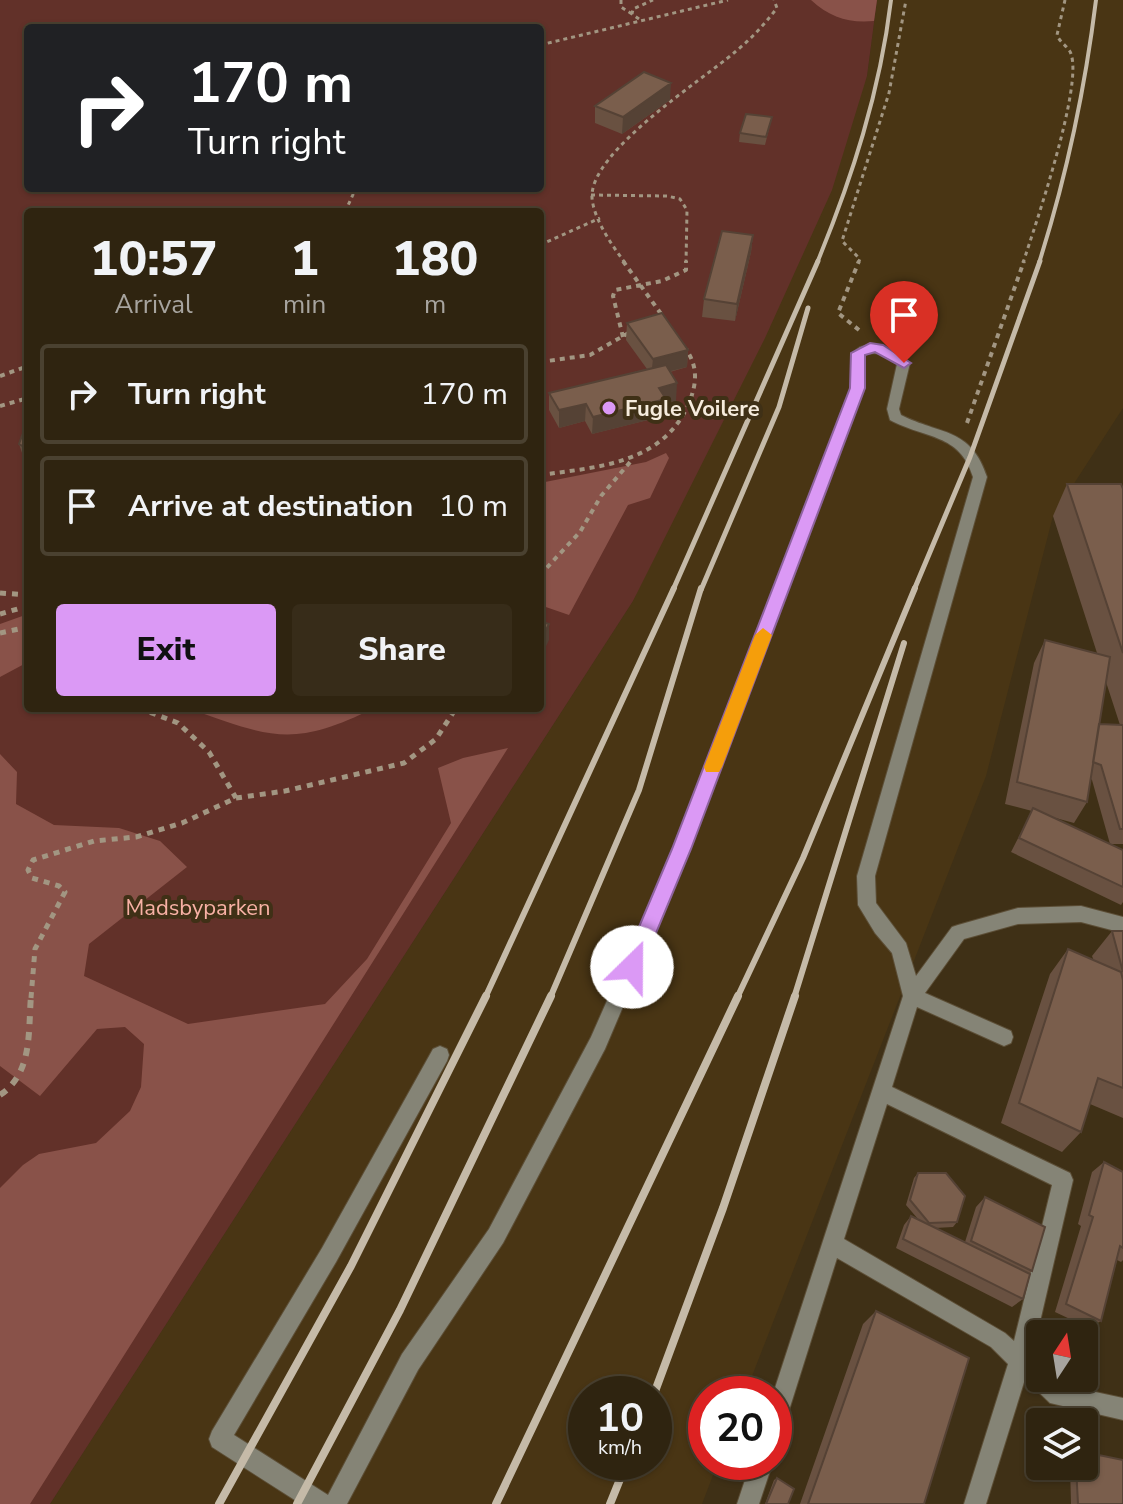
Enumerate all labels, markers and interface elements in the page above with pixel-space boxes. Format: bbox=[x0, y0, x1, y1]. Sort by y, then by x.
text: 170 m bbox=[188, 45, 353, 122]
icon: right bbox=[56, 56, 160, 160]
text: Turn right bbox=[188, 118, 345, 167]
text: 10:57 bbox=[90, 226, 217, 292]
text: 1 bbox=[290, 226, 319, 292]
text: 180 bbox=[392, 226, 478, 292]
pin bbox=[870, 281, 938, 363]
text: Arrival bbox=[114, 287, 193, 322]
text: min bbox=[283, 287, 326, 322]
text: m bbox=[424, 287, 446, 322]
icon: arrive bbox=[882, 293, 926, 337]
icon: right bbox=[60, 372, 104, 416]
text: Turn right bbox=[128, 374, 266, 415]
text: 170 m bbox=[421, 374, 508, 415]
place label: Fugle Voilere bbox=[625, 394, 760, 424]
marker: Fugle Voilere bbox=[600, 399, 618, 417]
icon: arrive bbox=[60, 484, 104, 528]
text: Arrive at destination bbox=[128, 486, 413, 527]
text: 10 m bbox=[439, 486, 508, 527]
button: Exit bbox=[56, 604, 276, 696]
button: Share bbox=[292, 604, 512, 696]
park label: Madsbyparken bbox=[125, 893, 271, 923]
position arrow bbox=[590, 925, 674, 1009]
north arrow bbox=[1026, 1320, 1098, 1392]
map controls bbox=[1026, 1320, 1098, 1480]
speed limit sign: 20 bbox=[688, 1376, 792, 1480]
text: 10 bbox=[596, 1391, 644, 1445]
button: layers bbox=[1026, 1408, 1098, 1480]
text: km/h bbox=[598, 1434, 642, 1461]

